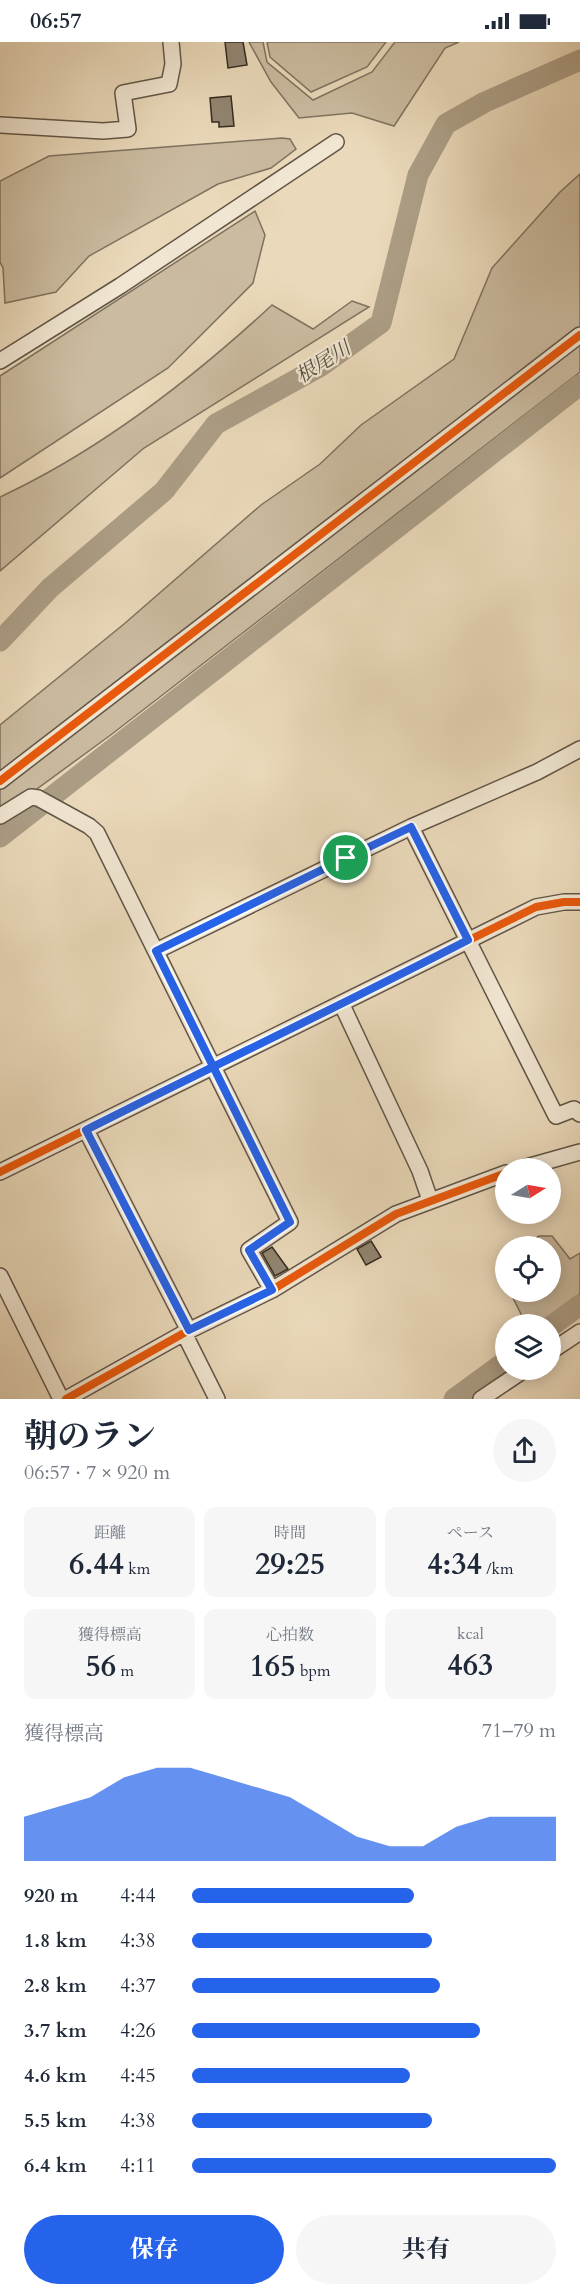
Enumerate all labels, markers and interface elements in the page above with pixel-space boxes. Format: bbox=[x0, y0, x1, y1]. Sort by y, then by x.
text: 06:57 bbox=[30, 6, 81, 36]
water label: 根尾川 bbox=[290, 334, 357, 389]
pin bbox=[320, 832, 371, 883]
icon: arrive bbox=[329, 841, 362, 874]
north arrow bbox=[495, 1158, 561, 1224]
map controls bbox=[495, 1158, 561, 1380]
button: locate bbox=[495, 1236, 561, 1302]
button: layers bbox=[495, 1314, 561, 1380]
text: 朝のラン bbox=[24, 1414, 156, 1459]
button: share bbox=[493, 1419, 556, 1482]
text: 06:57 · 7 × 920 m bbox=[24, 1459, 170, 1486]
text: 距離 bbox=[94, 1522, 126, 1544]
text: 時間 bbox=[274, 1522, 306, 1544]
text: ペース bbox=[447, 1522, 494, 1544]
text: 6.44 bbox=[69, 1544, 124, 1585]
text: 29:25 bbox=[255, 1544, 325, 1585]
text: 4:34 bbox=[427, 1544, 482, 1585]
text: km bbox=[124, 1558, 150, 1580]
text: /km bbox=[482, 1558, 514, 1580]
text: kcal bbox=[457, 1623, 484, 1645]
text: 獲得標高 bbox=[78, 1624, 142, 1646]
text: 心拍数 bbox=[266, 1624, 314, 1646]
text: 463 bbox=[447, 1645, 493, 1686]
text: 56 bbox=[85, 1646, 116, 1687]
text: 165 bbox=[249, 1646, 296, 1687]
text: m bbox=[116, 1660, 134, 1682]
text: bpm bbox=[296, 1660, 331, 1682]
text: 71–79 m bbox=[482, 1717, 556, 1744]
text: 獲得標高 bbox=[24, 1720, 104, 1747]
text: 920 m bbox=[24, 1882, 79, 1909]
text: 4:44 bbox=[120, 1882, 156, 1909]
text: 1.8 km bbox=[24, 1927, 87, 1954]
text: 4:38 bbox=[120, 1927, 156, 1954]
text: 2.8 km bbox=[24, 1972, 87, 1999]
text: 4:37 bbox=[120, 1972, 156, 1999]
text: 3.7 km bbox=[24, 2017, 87, 2044]
text: 4:26 bbox=[120, 2017, 156, 2044]
text: 4.6 km bbox=[24, 2062, 87, 2089]
text: 4:45 bbox=[120, 2062, 156, 2089]
text: 5.5 km bbox=[24, 2107, 87, 2134]
text: 4:38 bbox=[120, 2107, 156, 2134]
text: 6.4 km bbox=[24, 2152, 87, 2179]
text: 4:11 bbox=[120, 2152, 156, 2179]
button: 保存 bbox=[24, 2215, 284, 2284]
button: 共有 bbox=[296, 2215, 556, 2284]

